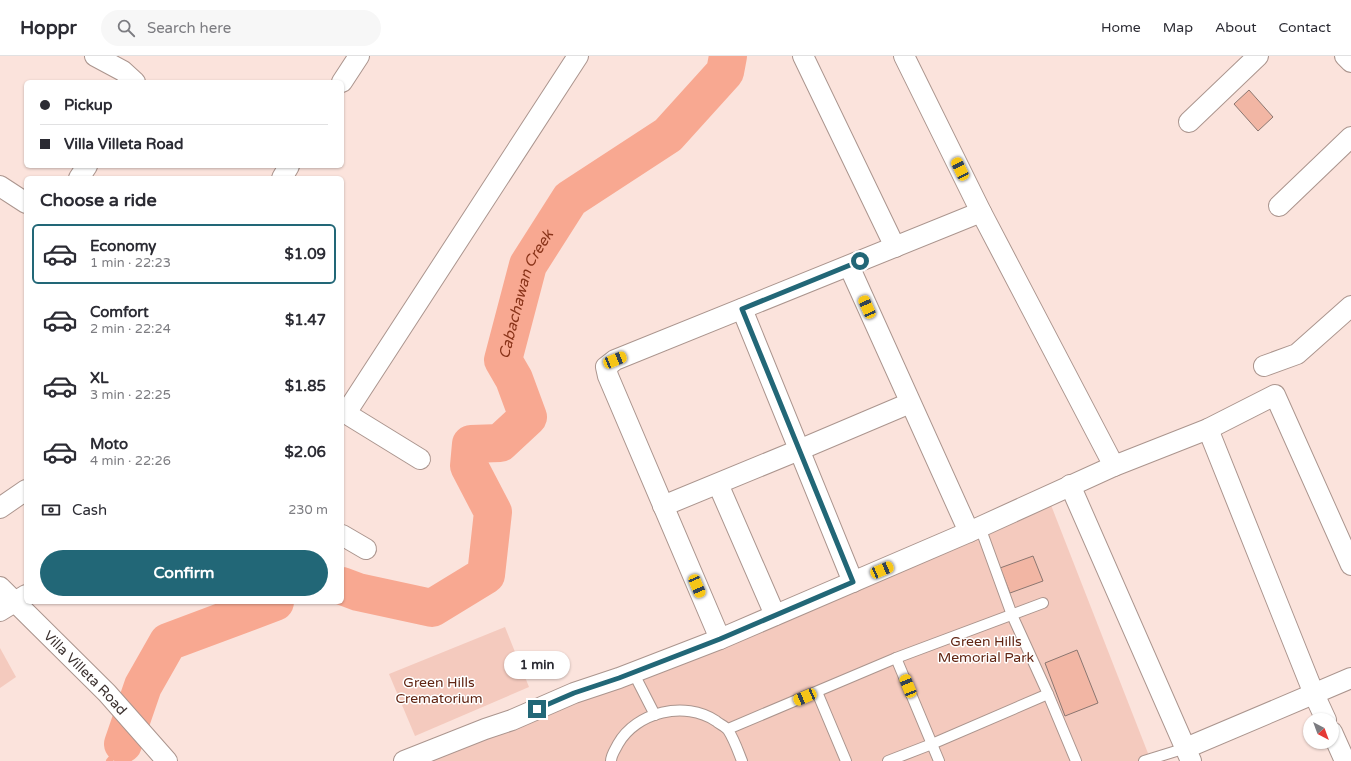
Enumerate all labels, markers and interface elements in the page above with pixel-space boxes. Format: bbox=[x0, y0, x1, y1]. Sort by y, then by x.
search box bbox=[101, 10, 381, 46]
text: Hoppr bbox=[20, 17, 77, 39]
icon: search bbox=[115, 17, 137, 39]
text: Search here bbox=[147, 19, 231, 37]
text: Home bbox=[1101, 19, 1141, 36]
text: Map bbox=[1163, 19, 1193, 36]
text: About bbox=[1215, 19, 1257, 36]
text: Contact bbox=[1279, 19, 1331, 36]
text: Pickup bbox=[64, 96, 112, 114]
text: Villa Villeta Road bbox=[64, 135, 184, 153]
car bbox=[949, 156, 971, 182]
text: Choose a ride bbox=[40, 189, 157, 211]
water label: Cabachawan Creek bbox=[495, 225, 558, 361]
icon: car bbox=[42, 236, 78, 272]
text: Economy bbox=[90, 237, 156, 255]
text: $1.09 bbox=[285, 245, 326, 263]
route start bbox=[851, 252, 869, 270]
text: 1 min · 22:23 bbox=[90, 255, 171, 271]
car bbox=[857, 294, 877, 320]
icon: car bbox=[42, 302, 78, 338]
text: Comfort bbox=[90, 303, 149, 321]
text: $1.47 bbox=[285, 311, 326, 329]
text: 2 min · 22:24 bbox=[90, 321, 171, 337]
car bbox=[602, 350, 628, 370]
icon: car bbox=[42, 368, 78, 404]
text: XL bbox=[90, 369, 109, 387]
text: $1.85 bbox=[285, 377, 326, 395]
text: 3 min · 22:25 bbox=[90, 387, 171, 403]
icon: car bbox=[42, 434, 78, 470]
text: Moto bbox=[90, 435, 128, 453]
text: $2.06 bbox=[285, 443, 326, 461]
text: 4 min · 22:26 bbox=[90, 453, 171, 469]
icon: cash bbox=[40, 499, 62, 521]
text: Cash bbox=[72, 501, 107, 519]
text: 230 m bbox=[288, 502, 328, 518]
button: Confirm bbox=[40, 550, 328, 596]
car bbox=[869, 560, 895, 580]
car bbox=[687, 573, 707, 599]
street label: Villa Villeta Road bbox=[40, 627, 131, 718]
park label: Green Hills Memorial Park bbox=[938, 633, 1035, 666]
callout: 1 min bbox=[504, 651, 570, 679]
text: 1 min bbox=[520, 657, 554, 673]
car bbox=[898, 673, 918, 699]
park label: Green Hills Crematorium bbox=[395, 674, 483, 707]
car bbox=[792, 687, 818, 707]
route end bbox=[528, 700, 546, 718]
north arrow bbox=[1303, 713, 1339, 749]
map controls bbox=[1303, 713, 1339, 749]

